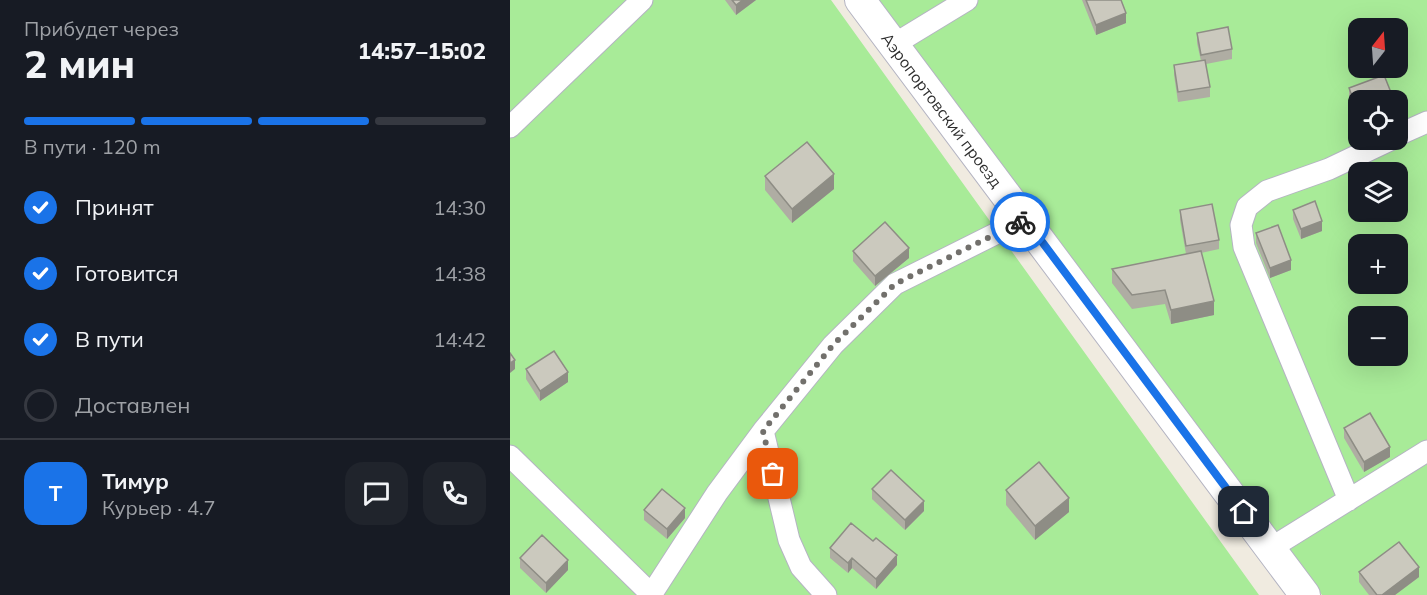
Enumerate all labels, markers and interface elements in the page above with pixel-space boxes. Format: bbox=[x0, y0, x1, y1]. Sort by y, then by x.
text: Прибудет через bbox=[24, 16, 179, 41]
north arrow bbox=[1348, 18, 1408, 78]
map controls bbox=[1348, 18, 1408, 366]
street label: Аэропортовский проезд bbox=[877, 29, 1007, 192]
text: 14:57–15:02 bbox=[358, 37, 486, 65]
text: 2 мин bbox=[24, 39, 135, 88]
button: locate bbox=[1348, 90, 1408, 150]
text: В пути · 120 m bbox=[24, 134, 160, 159]
button: layers bbox=[1348, 162, 1408, 222]
icon: check bbox=[24, 191, 57, 224]
courier bbox=[990, 192, 1050, 252]
text: Принят bbox=[75, 193, 154, 221]
text: 14:30 bbox=[433, 195, 486, 220]
icon: bike bbox=[1004, 206, 1037, 239]
button: + bbox=[1348, 234, 1408, 294]
icon: check bbox=[24, 257, 57, 290]
text: Готовится bbox=[75, 259, 179, 287]
text: 14:38 bbox=[433, 261, 486, 286]
button: − bbox=[1348, 306, 1408, 366]
icon: check bbox=[24, 323, 57, 356]
text: В пути bbox=[75, 325, 144, 353]
text: 14:42 bbox=[433, 327, 486, 352]
text: Доставлен bbox=[75, 391, 191, 419]
pin bbox=[747, 448, 798, 499]
icon: bag bbox=[756, 457, 789, 490]
button: chat bbox=[345, 462, 408, 525]
button: phone bbox=[423, 462, 486, 525]
text: Тимур bbox=[102, 467, 169, 495]
text: Т bbox=[49, 479, 62, 507]
pin bbox=[1218, 486, 1269, 537]
text: Курьер · 4.7 bbox=[102, 495, 216, 520]
icon: home bbox=[1227, 495, 1260, 528]

